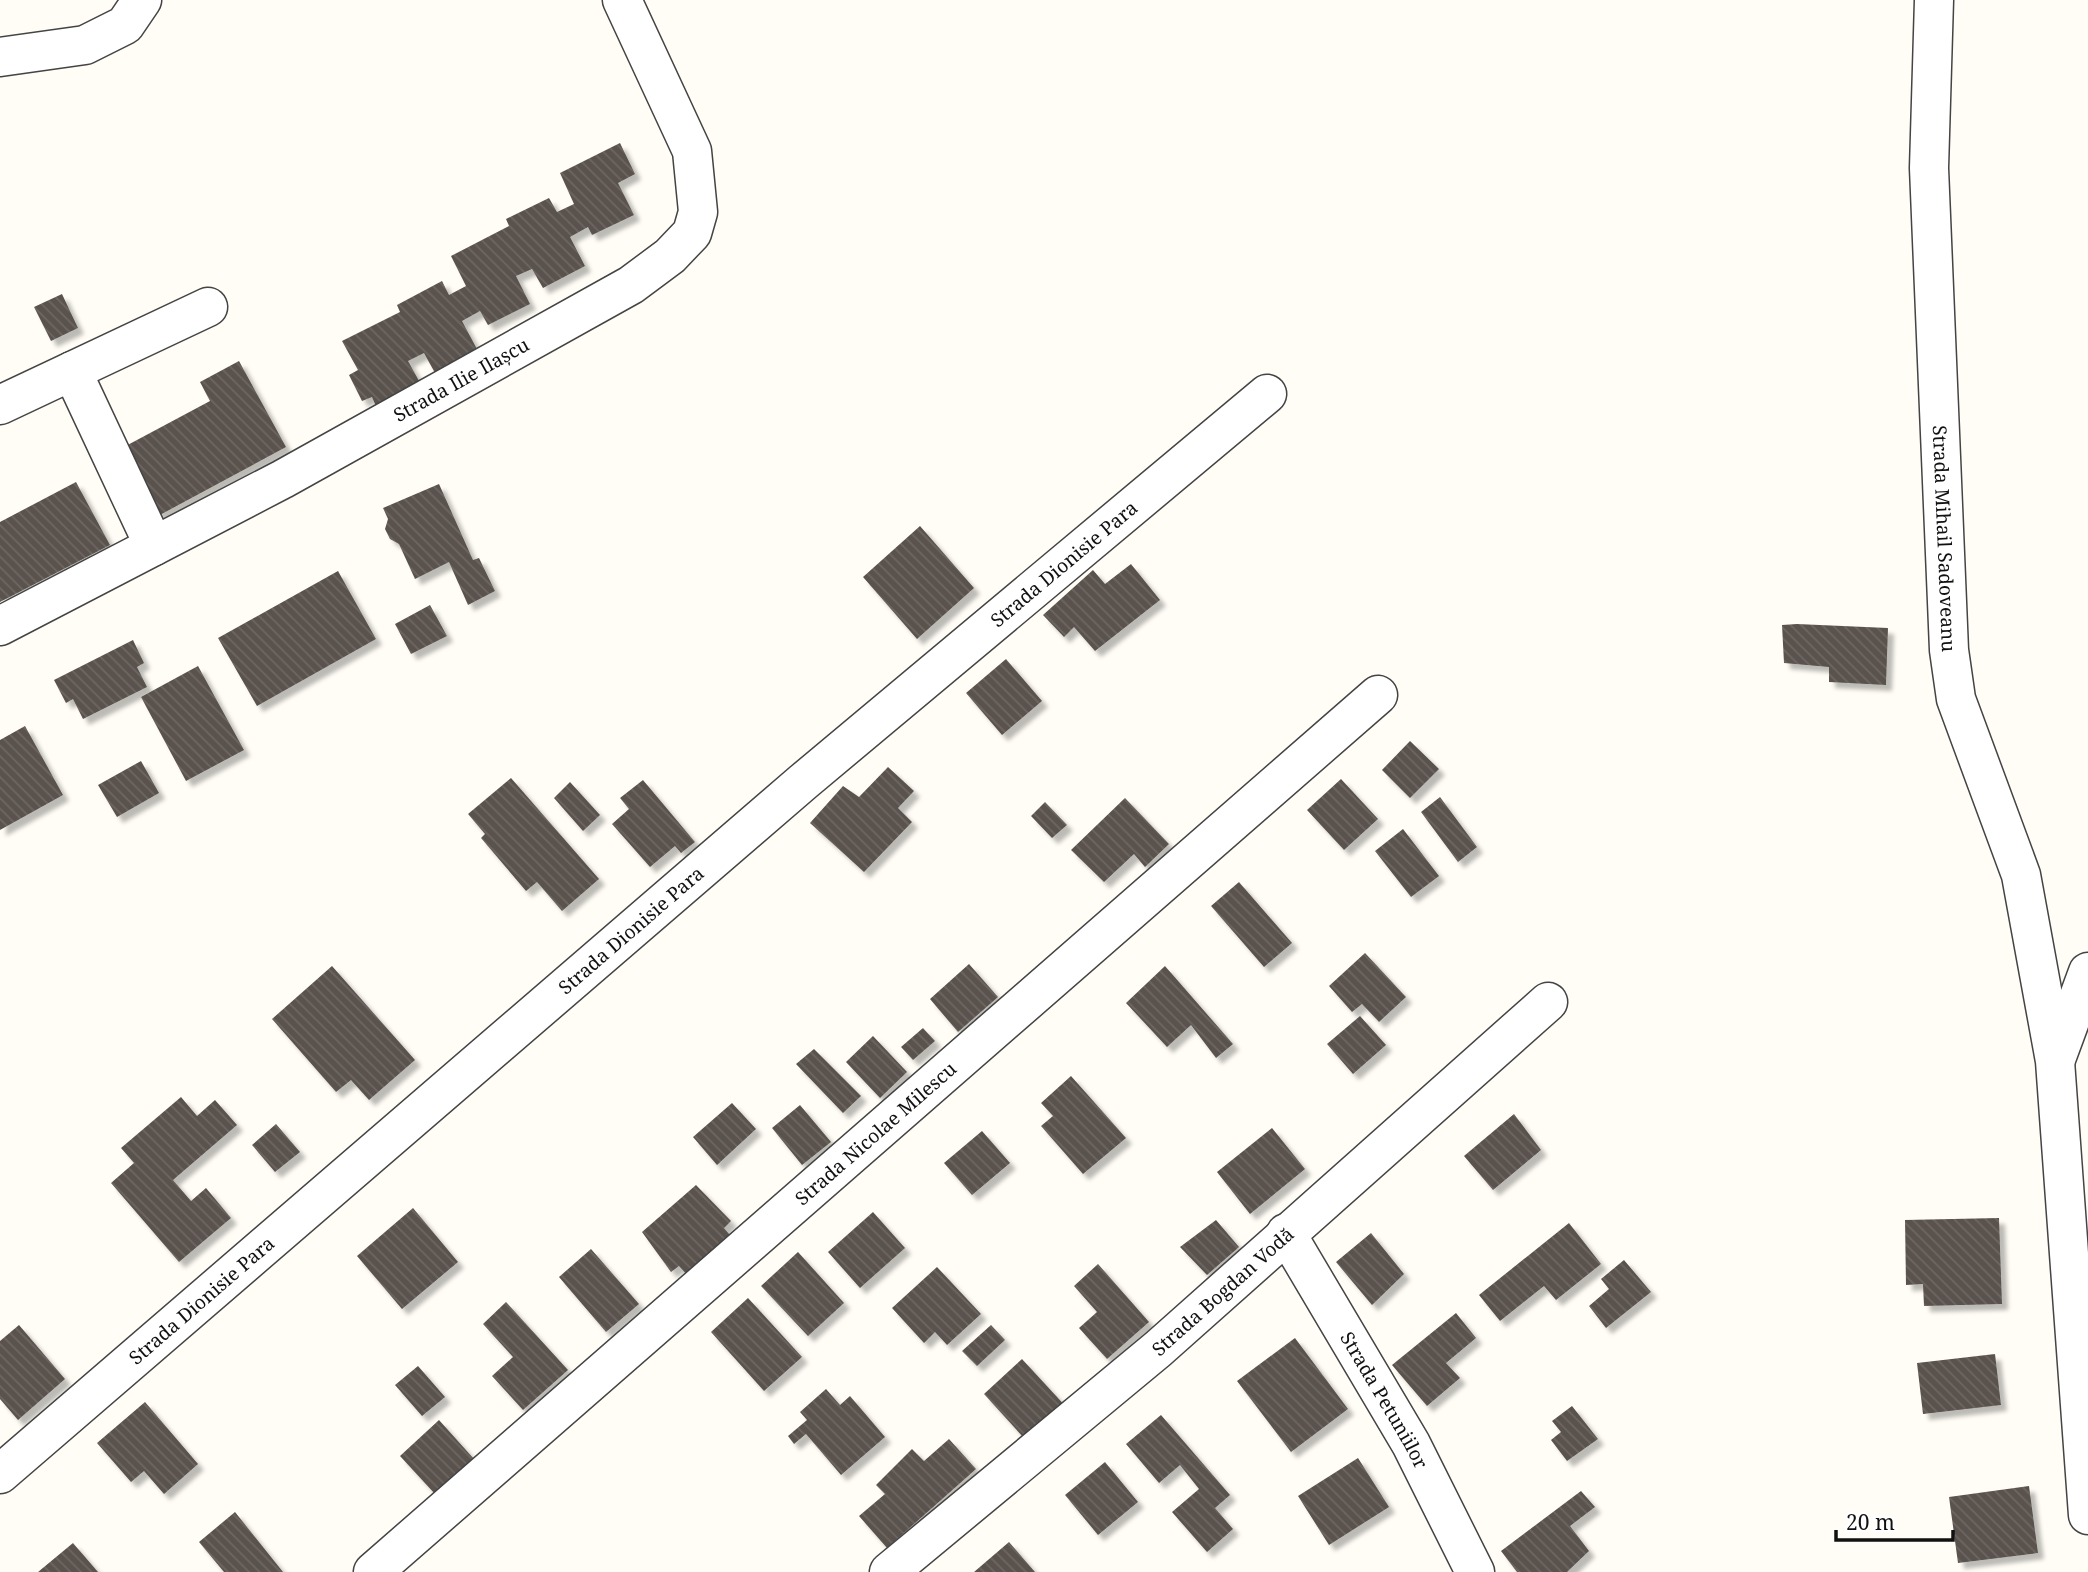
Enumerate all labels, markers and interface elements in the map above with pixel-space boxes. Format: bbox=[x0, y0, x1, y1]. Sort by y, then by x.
street label: Strada Ilie Ilașcu bbox=[389, 331, 534, 428]
street label: Strada Mihail Sadoveanu bbox=[1927, 425, 1962, 653]
street label: Strada Dionisie Para bbox=[985, 495, 1143, 633]
street label: Strada Dionisie Para bbox=[553, 860, 709, 1000]
street label: Strada Nicolae Milescu bbox=[789, 1056, 962, 1211]
street label: Strada Bogdan Vodă bbox=[1146, 1221, 1299, 1362]
street label: Strada Dionisie Para bbox=[123, 1230, 280, 1370]
street label: Strada Petuniilor bbox=[1334, 1327, 1434, 1473]
scale bar bbox=[1836, 1498, 1953, 1542]
text: 20 m bbox=[1846, 1508, 1895, 1536]

